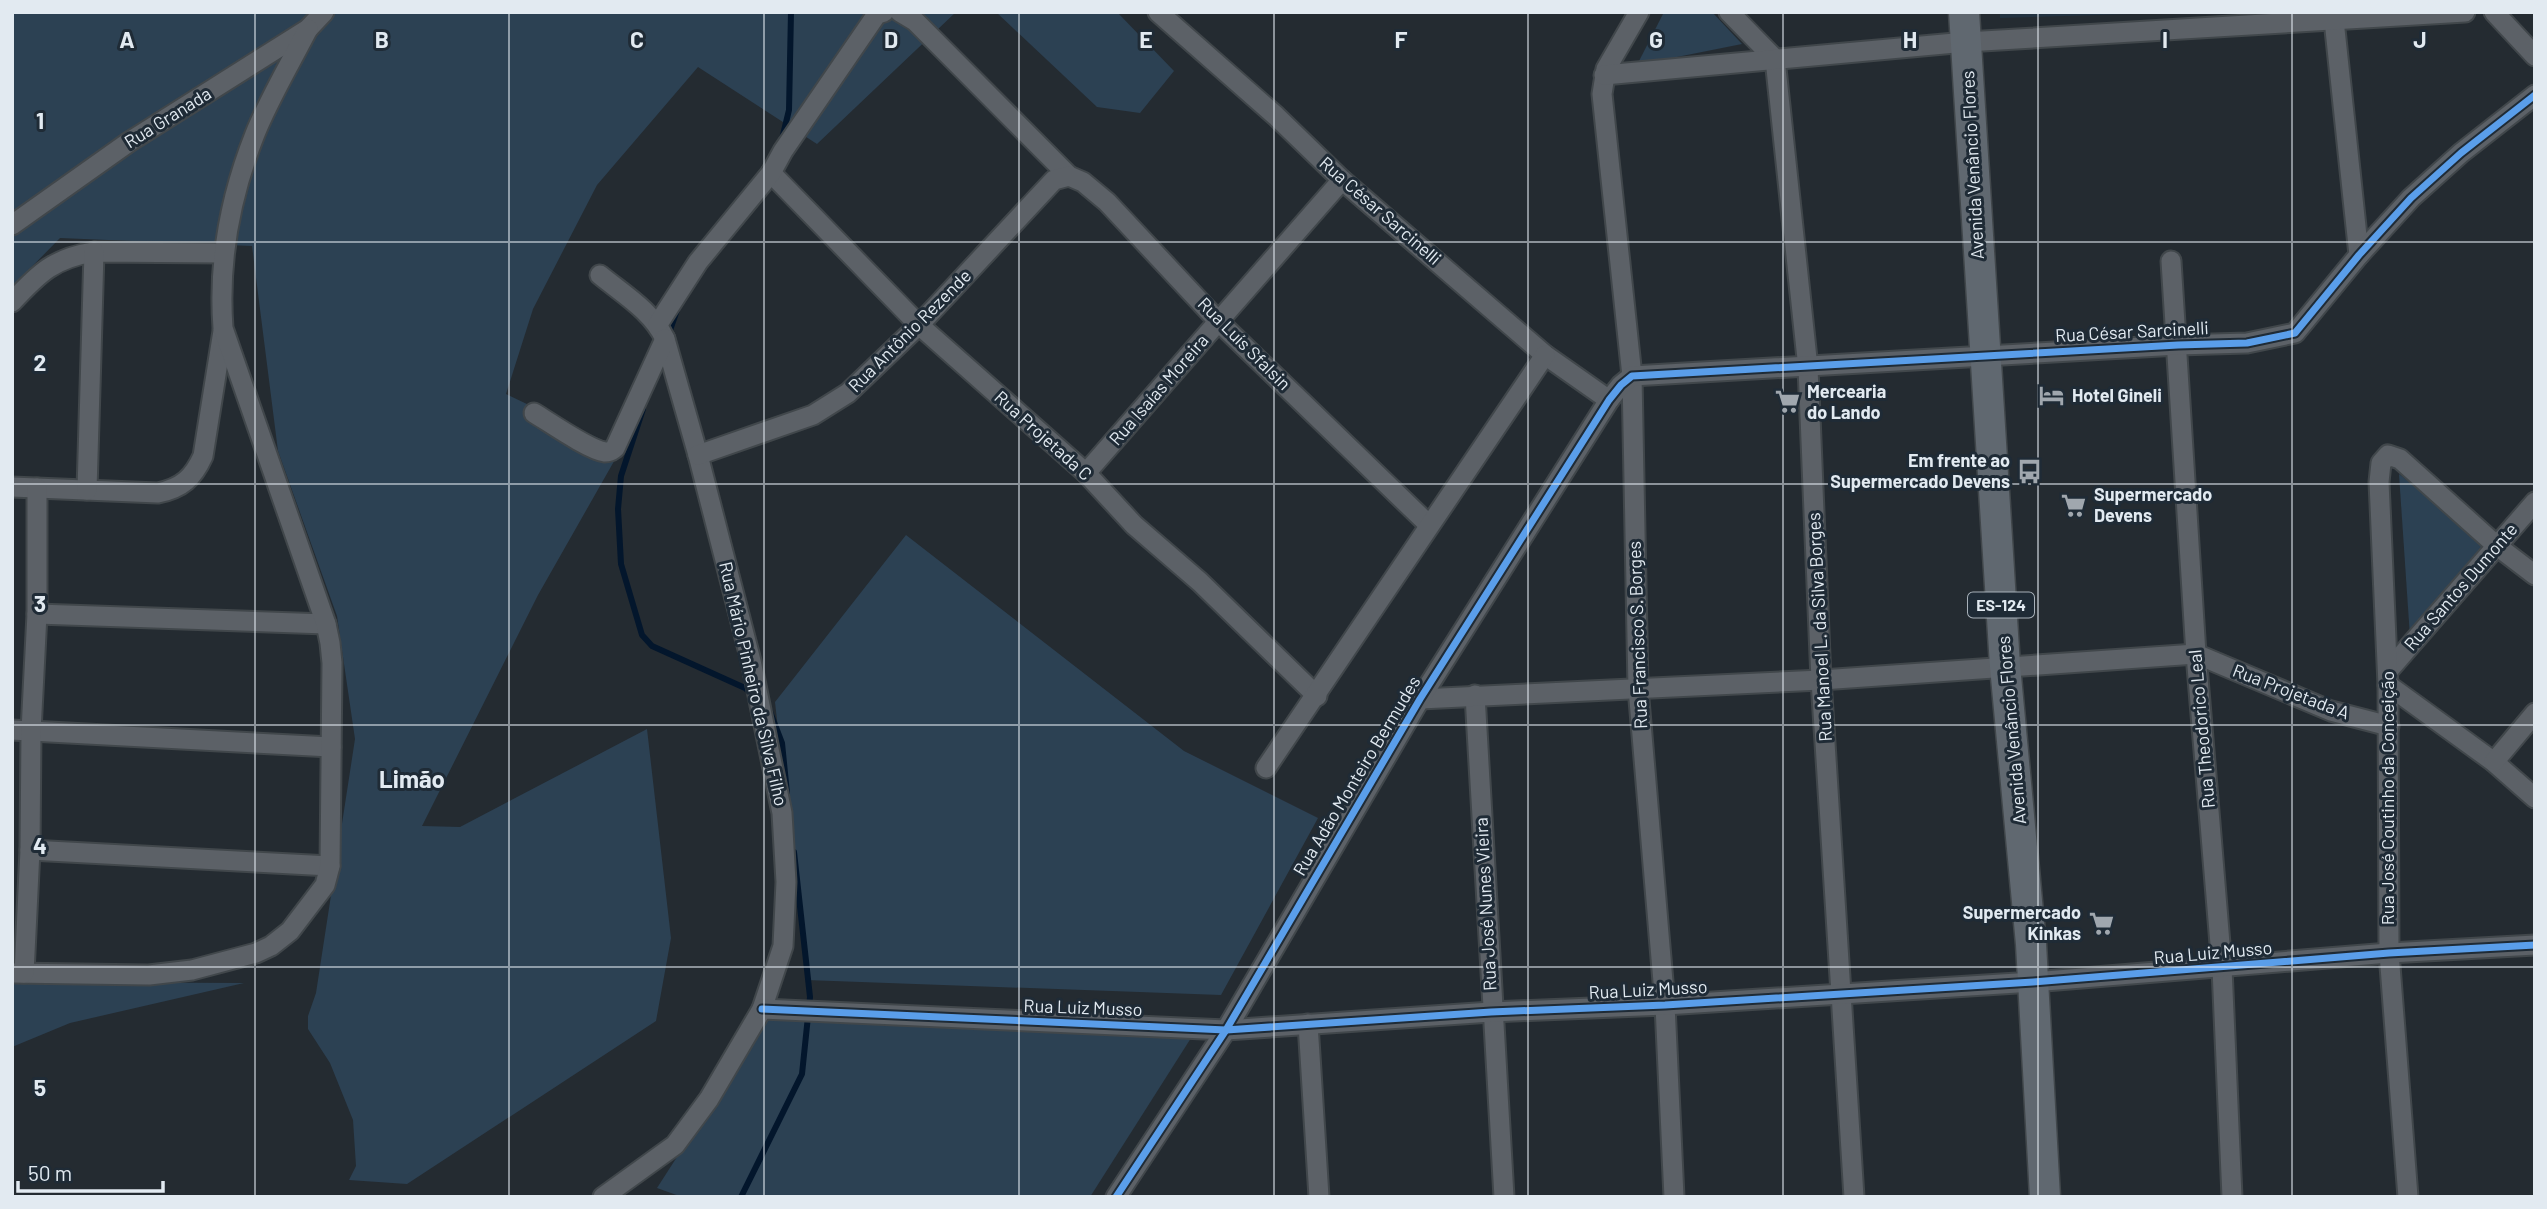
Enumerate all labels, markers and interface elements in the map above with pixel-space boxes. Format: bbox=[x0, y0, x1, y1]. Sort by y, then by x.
text: A bbox=[119, 25, 135, 53]
text: B bbox=[375, 25, 389, 53]
text: C bbox=[630, 25, 644, 53]
text: D bbox=[884, 25, 898, 53]
text: E bbox=[1139, 25, 1153, 53]
text: F bbox=[1395, 25, 1408, 53]
text: G bbox=[1649, 25, 1663, 53]
text: H bbox=[1903, 25, 1917, 53]
text: I bbox=[2162, 25, 2168, 53]
text: J bbox=[2413, 25, 2427, 53]
street label: Avenida Venâncio Flores bbox=[1956, 70, 1988, 260]
street label: Rua Granada bbox=[120, 82, 215, 152]
text: 1 bbox=[36, 106, 44, 134]
street label: Rua César Sarcinelli bbox=[1315, 151, 1446, 269]
street label: Rua Antônio Rezende bbox=[843, 264, 975, 396]
street label: Rua Luís Sfalsin bbox=[1194, 292, 1296, 394]
street label: Rua César Sarcinelli bbox=[2055, 316, 2209, 346]
street label: Rua Isaías Moreira bbox=[1104, 329, 1213, 450]
text: 2 bbox=[34, 348, 46, 376]
place label: Mercearia do Lando bbox=[1807, 380, 1886, 423]
hotel icon: Hotel Gineli bbox=[2038, 382, 2066, 410]
place label: Hotel Gineli bbox=[2072, 384, 2162, 406]
street label: Rua Projetada C bbox=[990, 386, 1097, 485]
supermarket icon: Mercearia do Lando bbox=[1773, 388, 1801, 416]
place label: Em frente ao Supermercado Devens bbox=[1830, 449, 2010, 492]
bus stop icon: Em frente ao Supermercado Devens bbox=[2016, 457, 2044, 485]
place label: Supermercado Devens bbox=[2094, 483, 2212, 526]
supermarket icon: Supermercado Devens bbox=[2060, 491, 2088, 519]
street label: Rua Manoel L. da Silva Borges bbox=[1802, 512, 1836, 742]
street label: Rua Santos Dumonte bbox=[2399, 518, 2522, 655]
street label: Rua Francisco S. Borges bbox=[1623, 541, 1651, 729]
street label: Rua Mário Pinheiro da Silva Filho bbox=[715, 559, 793, 808]
text: 3 bbox=[34, 589, 46, 617]
road number: ES-124 bbox=[1968, 592, 2034, 618]
street label: Avenida Venâncio Flores bbox=[1992, 635, 2030, 825]
street label: Rua Theodorico Leal bbox=[2183, 649, 2219, 809]
street label: Rua Projetada A bbox=[2230, 659, 2353, 724]
street label: Rua José Coutinho da Conceição bbox=[2376, 671, 2398, 925]
street label: Rua Adão Monteiro Bermudes bbox=[1288, 672, 1425, 879]
district label: Limão bbox=[379, 764, 445, 793]
street label: Rua José Nunes Vieira bbox=[1469, 817, 1501, 991]
text: 4 bbox=[33, 831, 47, 859]
place label: Supermercado Kinkas bbox=[1963, 901, 2081, 944]
supermarket icon: Supermercado Kinkas bbox=[2087, 909, 2115, 937]
street label: Rua Luiz Musso bbox=[2153, 936, 2273, 968]
street label: Rua Luiz Musso bbox=[1588, 975, 1708, 1003]
street label: Rua Luiz Musso bbox=[1023, 994, 1143, 1020]
text: 5 bbox=[34, 1073, 46, 1101]
scale bar bbox=[18, 1150, 163, 1194]
text: 50 m bbox=[28, 1160, 72, 1185]

